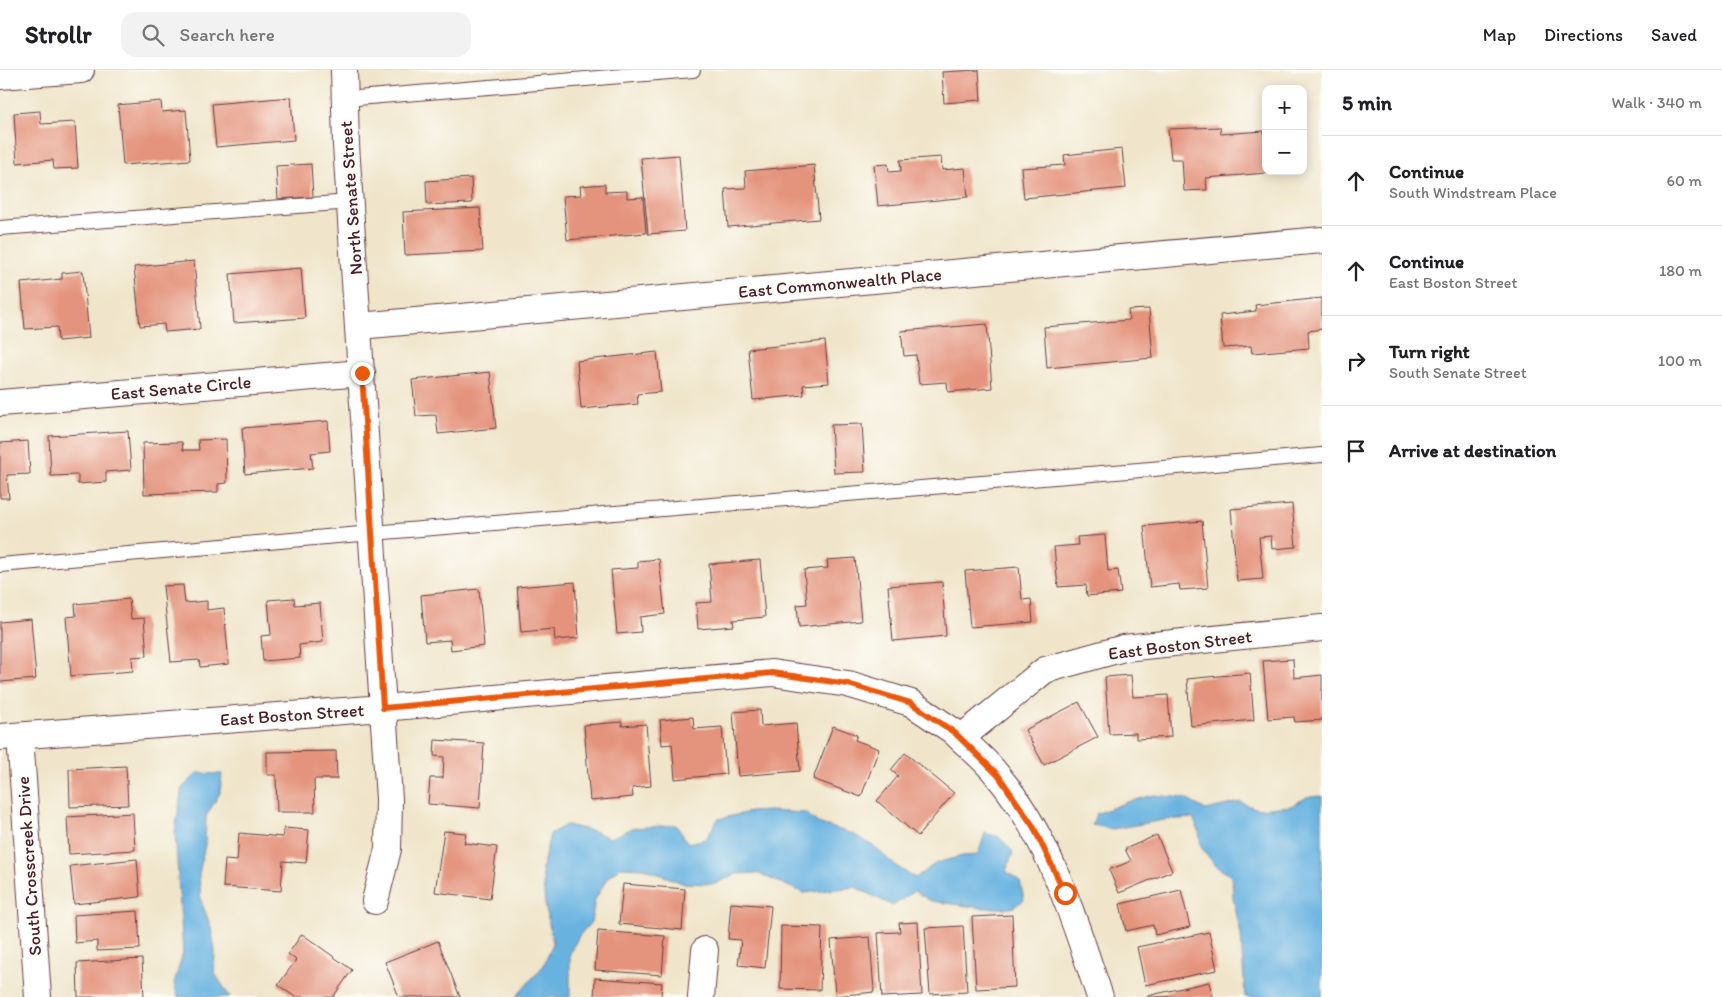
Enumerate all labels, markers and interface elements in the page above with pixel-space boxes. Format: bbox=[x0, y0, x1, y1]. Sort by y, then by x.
search box bbox=[121, 12, 471, 57]
text: Strollr bbox=[25, 20, 91, 49]
icon: search bbox=[139, 21, 167, 49]
text: Search here bbox=[179, 23, 275, 46]
text: Map bbox=[1483, 24, 1516, 46]
text: Directions bbox=[1544, 24, 1623, 46]
text: Saved bbox=[1651, 24, 1697, 46]
map controls bbox=[1262, 85, 1307, 175]
button: + bbox=[1262, 85, 1307, 130]
text: 5 min bbox=[1342, 90, 1392, 115]
text: Walk · 340 m bbox=[1612, 93, 1702, 112]
street label: North Senate Street bbox=[335, 120, 367, 276]
button: − bbox=[1262, 130, 1307, 175]
text: Continue bbox=[1389, 160, 1464, 183]
icon: ahead bbox=[1342, 167, 1370, 195]
text: 60 m bbox=[1667, 171, 1702, 190]
text: South Windstream Place bbox=[1389, 183, 1557, 202]
text: Continue bbox=[1389, 250, 1464, 273]
icon: ahead bbox=[1342, 257, 1370, 285]
text: 180 m bbox=[1659, 261, 1702, 280]
street label: East Commonwealth Place bbox=[737, 263, 943, 303]
text: East Boston Street bbox=[1389, 273, 1517, 292]
text: Turn right bbox=[1389, 340, 1470, 363]
icon: right bbox=[1342, 347, 1370, 375]
text: 100 m bbox=[1658, 351, 1702, 370]
route end bbox=[351, 362, 374, 385]
text: South Senate Street bbox=[1389, 363, 1527, 382]
street label: East Senate Circle bbox=[110, 371, 252, 405]
icon: arrive bbox=[1342, 437, 1370, 465]
text: Arrive at destination bbox=[1389, 439, 1556, 462]
street label: East Boston Street bbox=[1107, 625, 1253, 665]
street label: East Boston Street bbox=[219, 699, 365, 731]
street label: South Crosscreek Drive bbox=[12, 776, 46, 956]
route start bbox=[1054, 882, 1077, 905]

